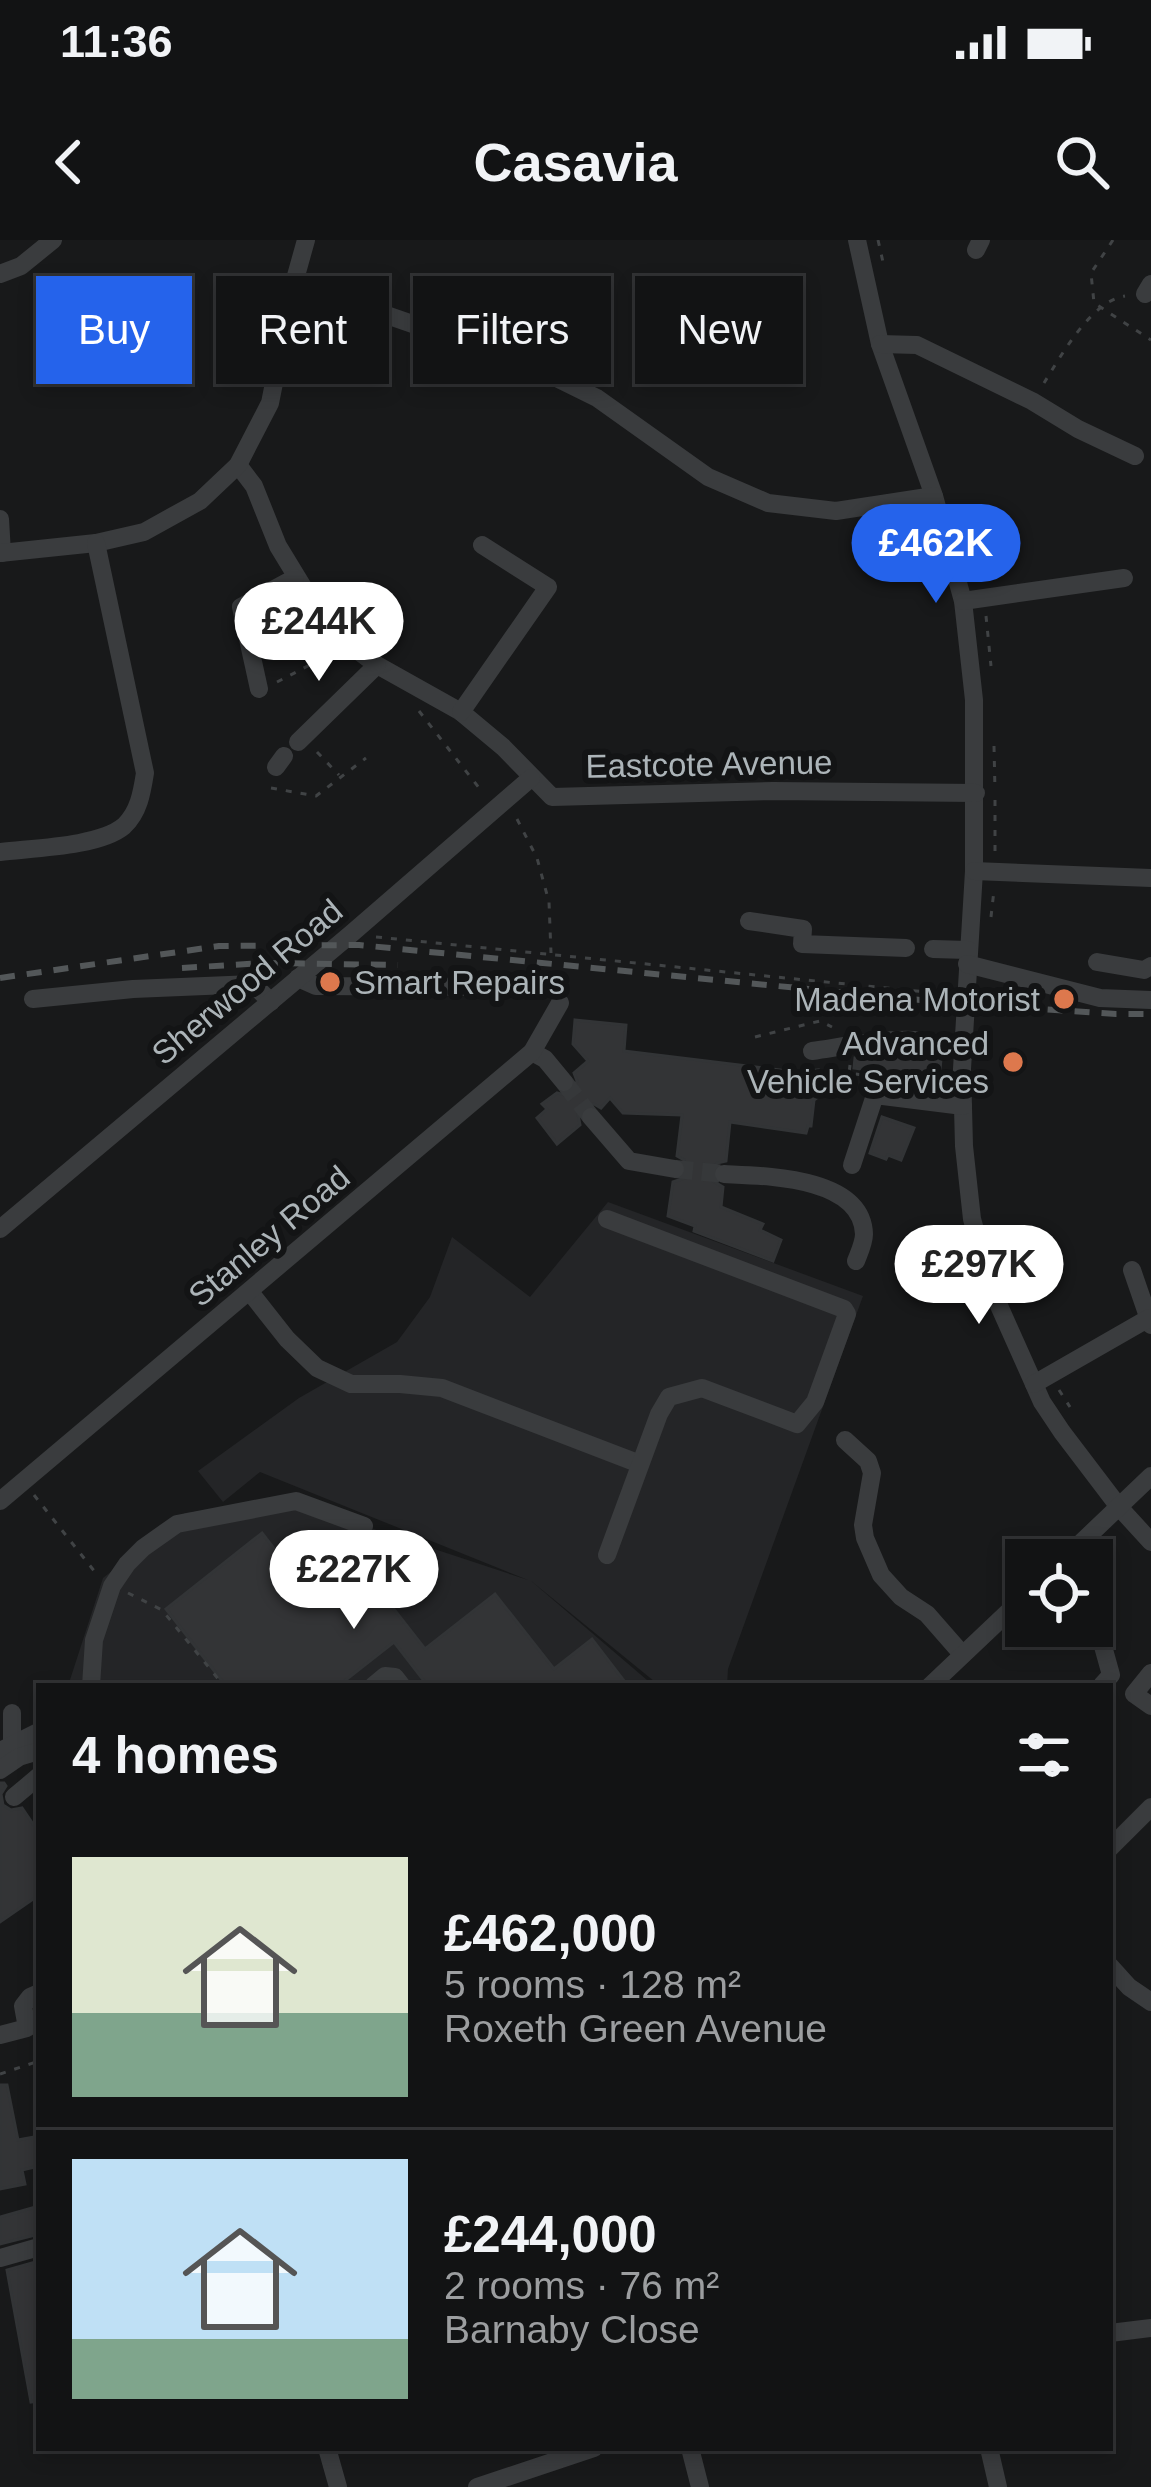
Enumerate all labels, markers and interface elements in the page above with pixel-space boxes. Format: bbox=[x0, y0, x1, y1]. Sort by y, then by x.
text: 11:36 bbox=[60, 16, 173, 67]
icon: back bbox=[36, 129, 102, 195]
icon: search bbox=[1049, 129, 1115, 195]
text: Casavia bbox=[473, 132, 678, 192]
chip: Buy bbox=[36, 276, 192, 384]
chip: Rent bbox=[216, 276, 389, 384]
chip: Filters bbox=[413, 276, 611, 384]
chip: New bbox=[635, 276, 803, 384]
pin: £462K bbox=[852, 504, 1020, 606]
text: £462K bbox=[879, 521, 993, 564]
pin: £244K bbox=[235, 582, 403, 684]
text: £244K bbox=[262, 599, 376, 642]
street label: Eastcote Avenue bbox=[585, 743, 833, 785]
street label: Sherwood Road bbox=[144, 892, 350, 1072]
place label: Smart Repairs bbox=[354, 964, 565, 1001]
marker: Smart Repairs bbox=[317, 969, 343, 995]
place label: Madena Motorist bbox=[794, 981, 1040, 1018]
marker: Madena Motorist bbox=[1051, 986, 1077, 1012]
place label: Advanced Vehicle Services bbox=[747, 1025, 989, 1100]
marker: Advanced Vehicle Services bbox=[1000, 1049, 1026, 1075]
street label: Stanley Road bbox=[181, 1158, 357, 1314]
pin: £297K bbox=[895, 1225, 1063, 1327]
text: £297K bbox=[922, 1242, 1036, 1285]
pin: £227K bbox=[270, 1530, 438, 1632]
map controls bbox=[1005, 1539, 1113, 1647]
button: locate bbox=[1005, 1539, 1113, 1647]
text: £227K bbox=[297, 1547, 411, 1590]
icon: filters bbox=[1011, 1722, 1077, 1788]
text: 4 homes bbox=[72, 1727, 279, 1784]
icon: home bbox=[168, 1905, 312, 2049]
text: £462,000 bbox=[444, 1905, 657, 1962]
text: 5 rooms · 128 m² bbox=[444, 1963, 741, 2006]
text: Roxeth Green Avenue bbox=[444, 2007, 827, 2050]
text: £244,000 bbox=[444, 2206, 657, 2263]
icon: home bbox=[168, 2207, 312, 2351]
text: 2 rooms · 76 m² bbox=[444, 2264, 719, 2307]
text: Barnaby Close bbox=[444, 2308, 700, 2351]

